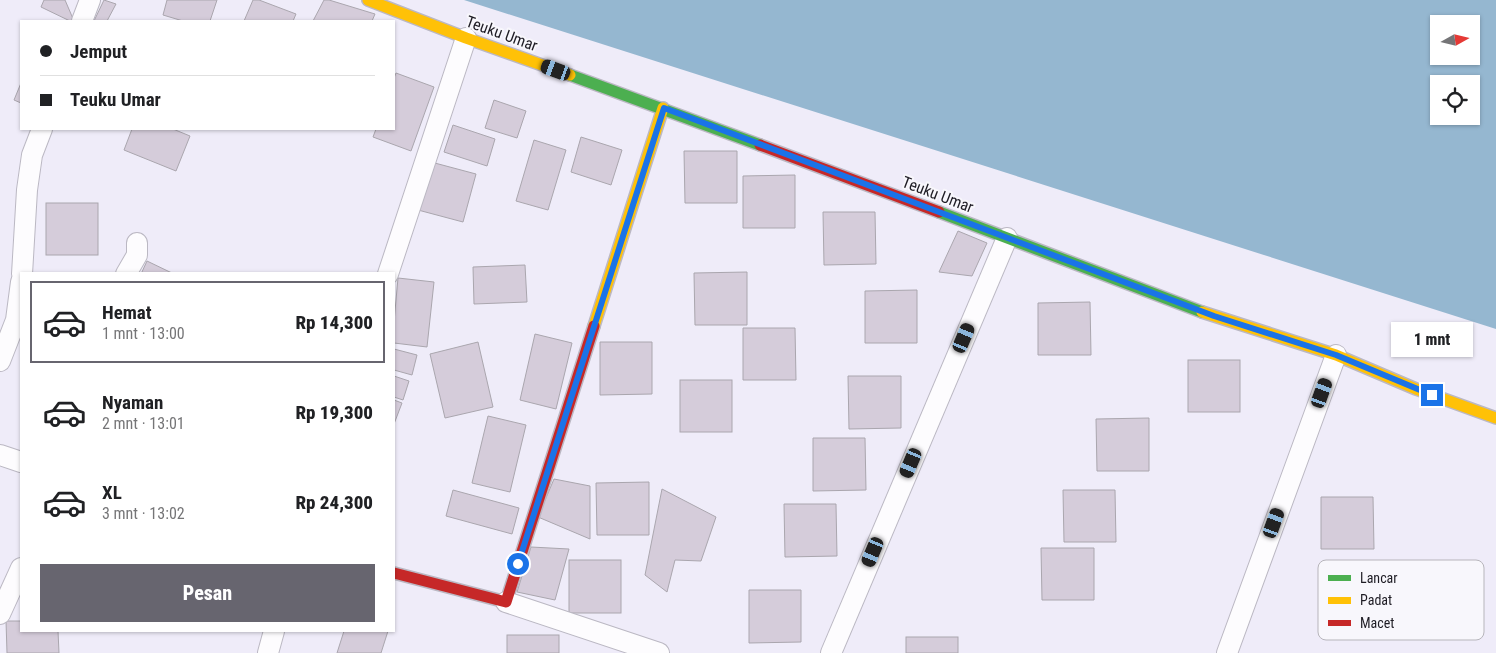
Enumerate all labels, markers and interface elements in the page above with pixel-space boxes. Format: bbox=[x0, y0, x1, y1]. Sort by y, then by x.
street label: Teuku Umar bbox=[463, 12, 540, 55]
north arrow bbox=[1430, 15, 1480, 65]
map controls bbox=[1430, 15, 1480, 125]
text: Jemput bbox=[70, 40, 127, 63]
car bbox=[539, 58, 572, 82]
button: locate bbox=[1430, 75, 1480, 125]
text: Teuku Umar bbox=[70, 88, 161, 111]
street label: Teuku Umar bbox=[899, 172, 976, 217]
icon: car bbox=[42, 300, 87, 345]
text: Hemat bbox=[102, 301, 152, 324]
text: Rp 14,300 bbox=[295, 311, 373, 334]
car bbox=[951, 321, 976, 355]
callout: 1 mnt bbox=[1391, 322, 1473, 358]
text: 1 mnt · 13:00 bbox=[102, 324, 185, 343]
text: 1 mnt bbox=[1414, 330, 1450, 349]
car bbox=[1309, 376, 1334, 410]
route end bbox=[1421, 384, 1443, 406]
icon: car bbox=[42, 390, 87, 435]
text: Nyaman bbox=[102, 391, 163, 414]
text: Rp 19,300 bbox=[295, 401, 373, 424]
text: 2 mnt · 13:01 bbox=[102, 414, 185, 433]
car bbox=[898, 446, 923, 480]
icon: car bbox=[42, 480, 87, 525]
text: XL bbox=[102, 481, 122, 504]
text: Rp 24,300 bbox=[295, 491, 373, 514]
text: 3 mnt · 13:02 bbox=[102, 504, 185, 523]
car bbox=[1261, 506, 1286, 540]
car bbox=[860, 535, 885, 569]
route start bbox=[507, 553, 529, 575]
legend bbox=[1318, 560, 1484, 640]
button: Pesan bbox=[40, 564, 375, 622]
text: Lancar bbox=[1360, 570, 1398, 586]
text: Padat bbox=[1360, 592, 1392, 608]
text: Macet bbox=[1360, 615, 1394, 631]

